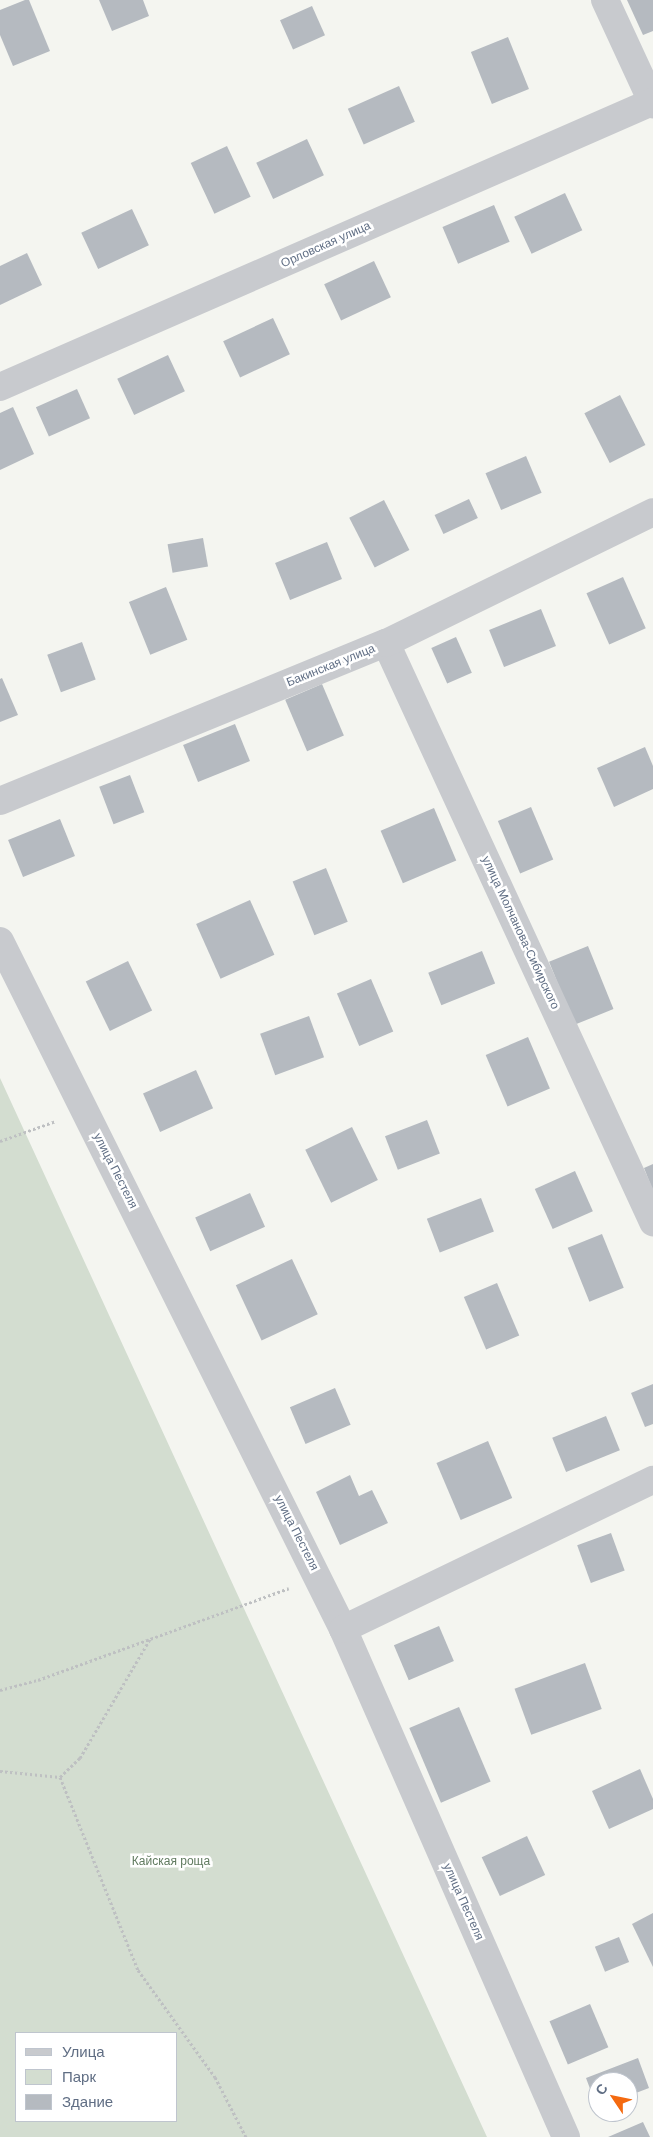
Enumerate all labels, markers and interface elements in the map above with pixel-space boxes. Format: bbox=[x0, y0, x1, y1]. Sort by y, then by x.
street label: Орловская улица bbox=[279, 219, 373, 271]
street label: Бакинская улица bbox=[285, 642, 377, 690]
street label: улица Молчанова-Сибирского bbox=[478, 854, 562, 1012]
street label: улица Пестеля bbox=[90, 1131, 140, 1211]
street label: улица Пестеля bbox=[271, 1493, 321, 1573]
park label: Кайская роща bbox=[132, 1855, 210, 1869]
street label: улица Пестеля bbox=[440, 1861, 486, 1943]
legend bbox=[15, 2032, 178, 2122]
text: Улица bbox=[62, 2043, 105, 2060]
text: Парк bbox=[62, 2068, 96, 2085]
north arrow bbox=[588, 2072, 638, 2122]
text: С bbox=[592, 2081, 611, 2098]
text: Здание bbox=[62, 2093, 113, 2110]

